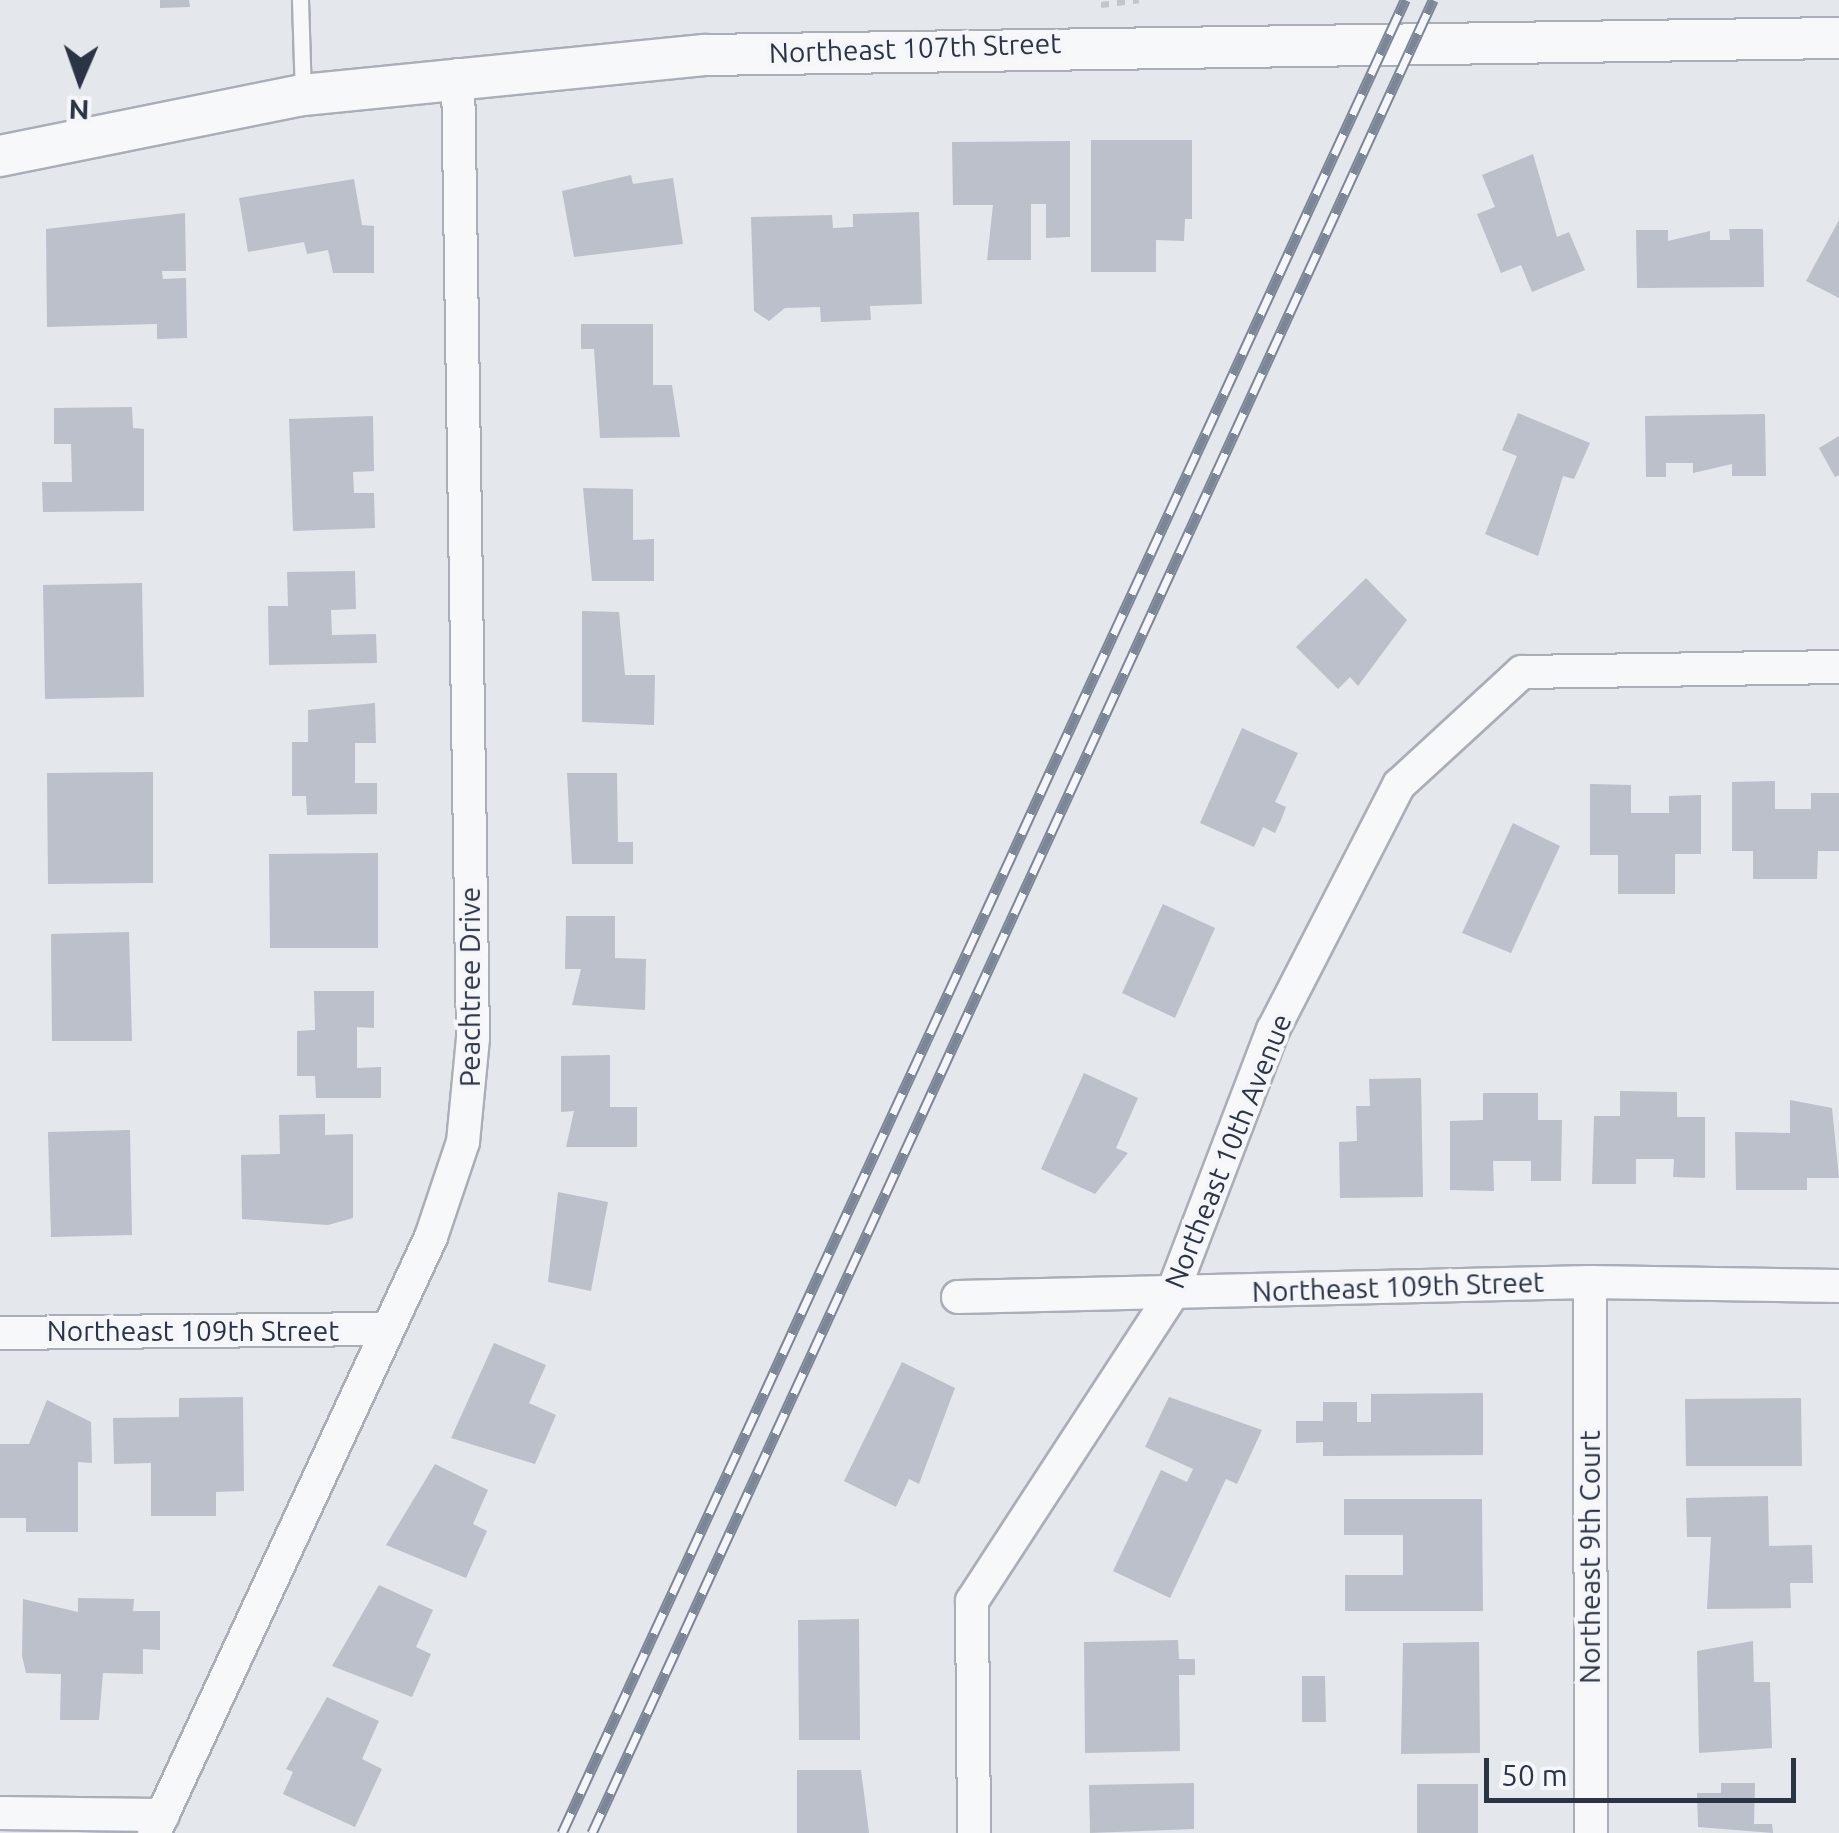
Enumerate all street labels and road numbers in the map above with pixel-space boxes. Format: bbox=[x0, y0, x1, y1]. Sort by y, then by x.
street label: Northeast 107th Street bbox=[768, 26, 1062, 70]
street label: Peachtree Drive bbox=[453, 887, 487, 1087]
street label: Northeast 10th Avenue bbox=[1158, 1009, 1298, 1293]
street label: Northeast 109th Street bbox=[1251, 1265, 1545, 1309]
street label: Northeast 109th Street bbox=[47, 1314, 339, 1348]
street label: Northeast 9th Court bbox=[1573, 1430, 1607, 1684]

